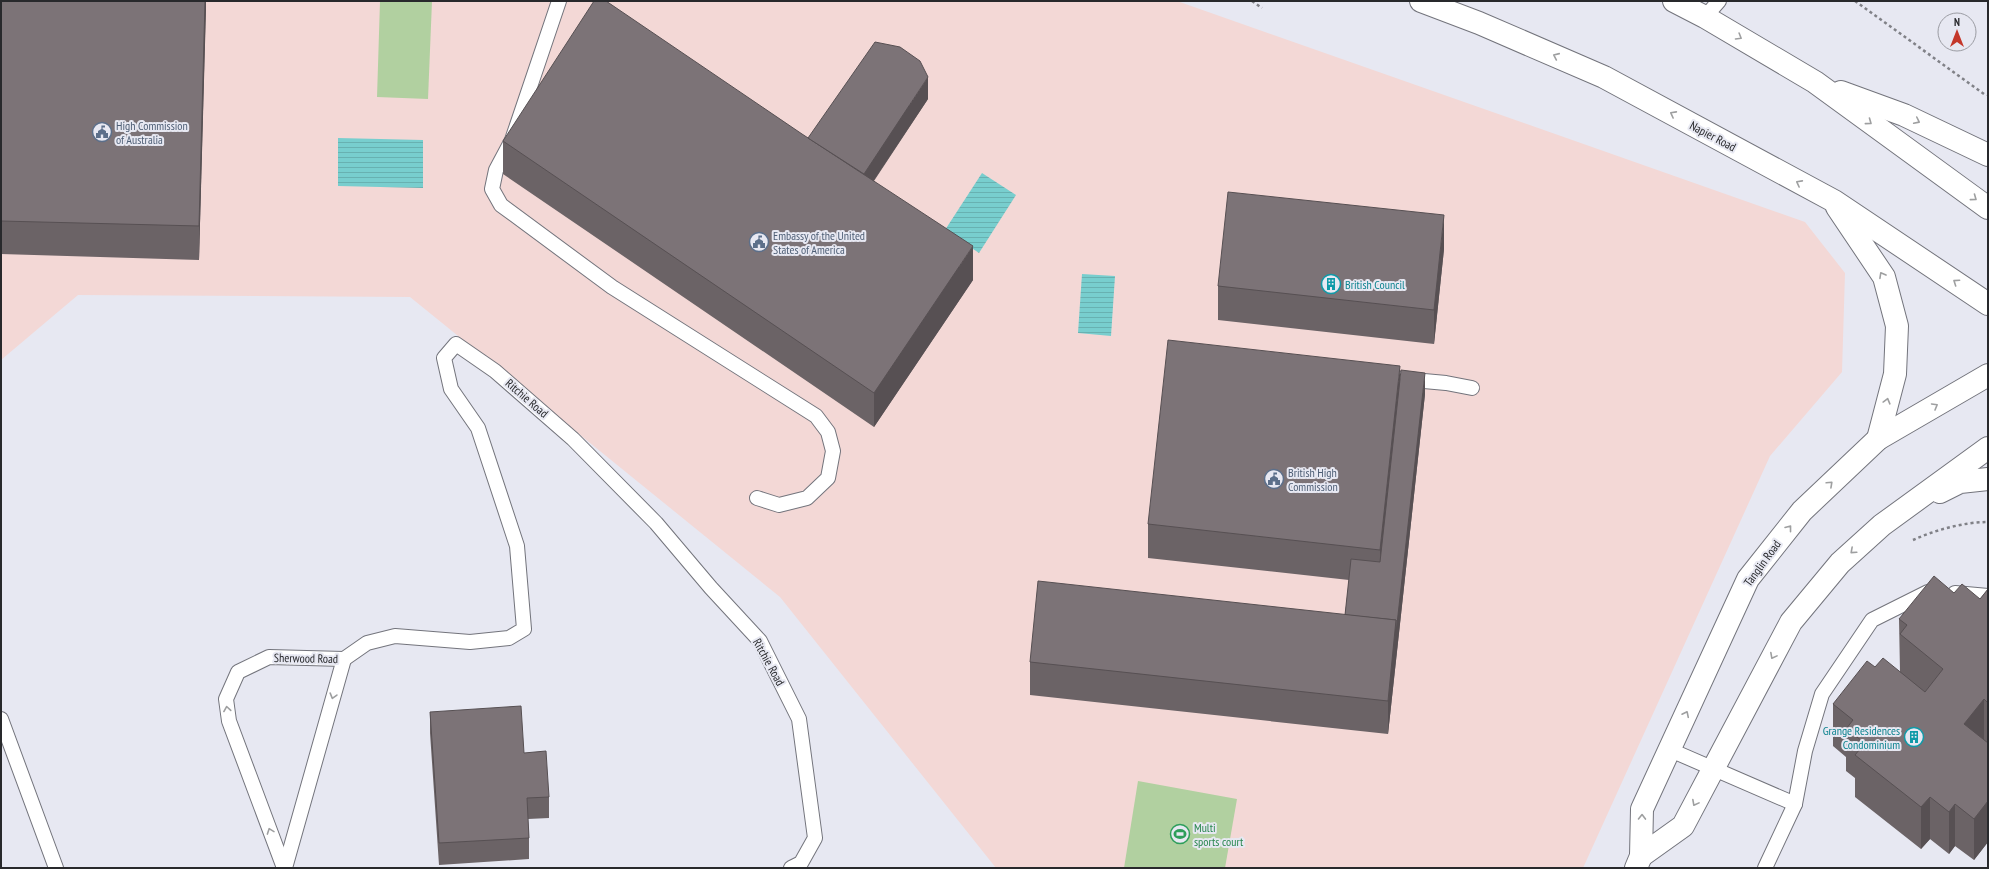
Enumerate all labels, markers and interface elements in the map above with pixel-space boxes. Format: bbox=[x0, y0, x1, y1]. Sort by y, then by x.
north arrow bbox=[1937, 12, 1977, 52]
text: N bbox=[1954, 15, 1960, 29]
one-way arrow bbox=[1735, 32, 1742, 40]
one-way arrow bbox=[1553, 53, 1560, 61]
one-way arrow bbox=[1669, 112, 1677, 119]
one-way arrow bbox=[1865, 117, 1872, 124]
one-way arrow bbox=[1912, 117, 1920, 124]
place label: High Commission of Australia bbox=[116, 118, 188, 147]
street label: Napier Road bbox=[1687, 118, 1739, 154]
public building icon: High Commission of Australia bbox=[91, 121, 113, 143]
one-way arrow bbox=[1796, 180, 1804, 187]
one-way arrow bbox=[1970, 194, 1977, 201]
place label: Embassy of the United States of America bbox=[773, 228, 865, 257]
public building icon: Embassy of the United States of America bbox=[748, 231, 770, 253]
one-way arrow bbox=[1879, 272, 1887, 279]
building icon: British Council bbox=[1320, 273, 1342, 295]
place label: British Council bbox=[1345, 277, 1405, 292]
one-way arrow bbox=[1953, 280, 1960, 287]
street label: Ritchie Road bbox=[503, 375, 551, 421]
one-way arrow bbox=[1883, 398, 1891, 405]
one-way arrow bbox=[1931, 403, 1939, 410]
place label: British High Commission bbox=[1288, 465, 1338, 494]
public building icon: British High Commission bbox=[1263, 468, 1285, 490]
one-way arrow bbox=[1825, 481, 1833, 489]
one-way arrow bbox=[1784, 525, 1791, 532]
street label: Tanglin Road bbox=[1740, 537, 1784, 589]
one-way arrow bbox=[1850, 547, 1858, 554]
street label: Ritchie Road bbox=[750, 636, 788, 688]
street label: Sherwood Road bbox=[274, 650, 338, 666]
one-way arrow bbox=[1770, 652, 1778, 660]
one-way arrow bbox=[329, 693, 338, 700]
one-way arrow bbox=[224, 706, 232, 712]
one-way arrow bbox=[1681, 711, 1689, 718]
place label: Grange Residences Condominium bbox=[1823, 723, 1900, 752]
building icon: Grange Residences Condominium bbox=[1903, 726, 1925, 748]
one-way arrow bbox=[1693, 798, 1700, 806]
one-way arrow bbox=[1637, 814, 1646, 820]
place label: Multi sports court bbox=[1194, 820, 1244, 849]
sports icon: Multi sports court bbox=[1169, 823, 1191, 845]
one-way arrow bbox=[267, 828, 275, 835]

